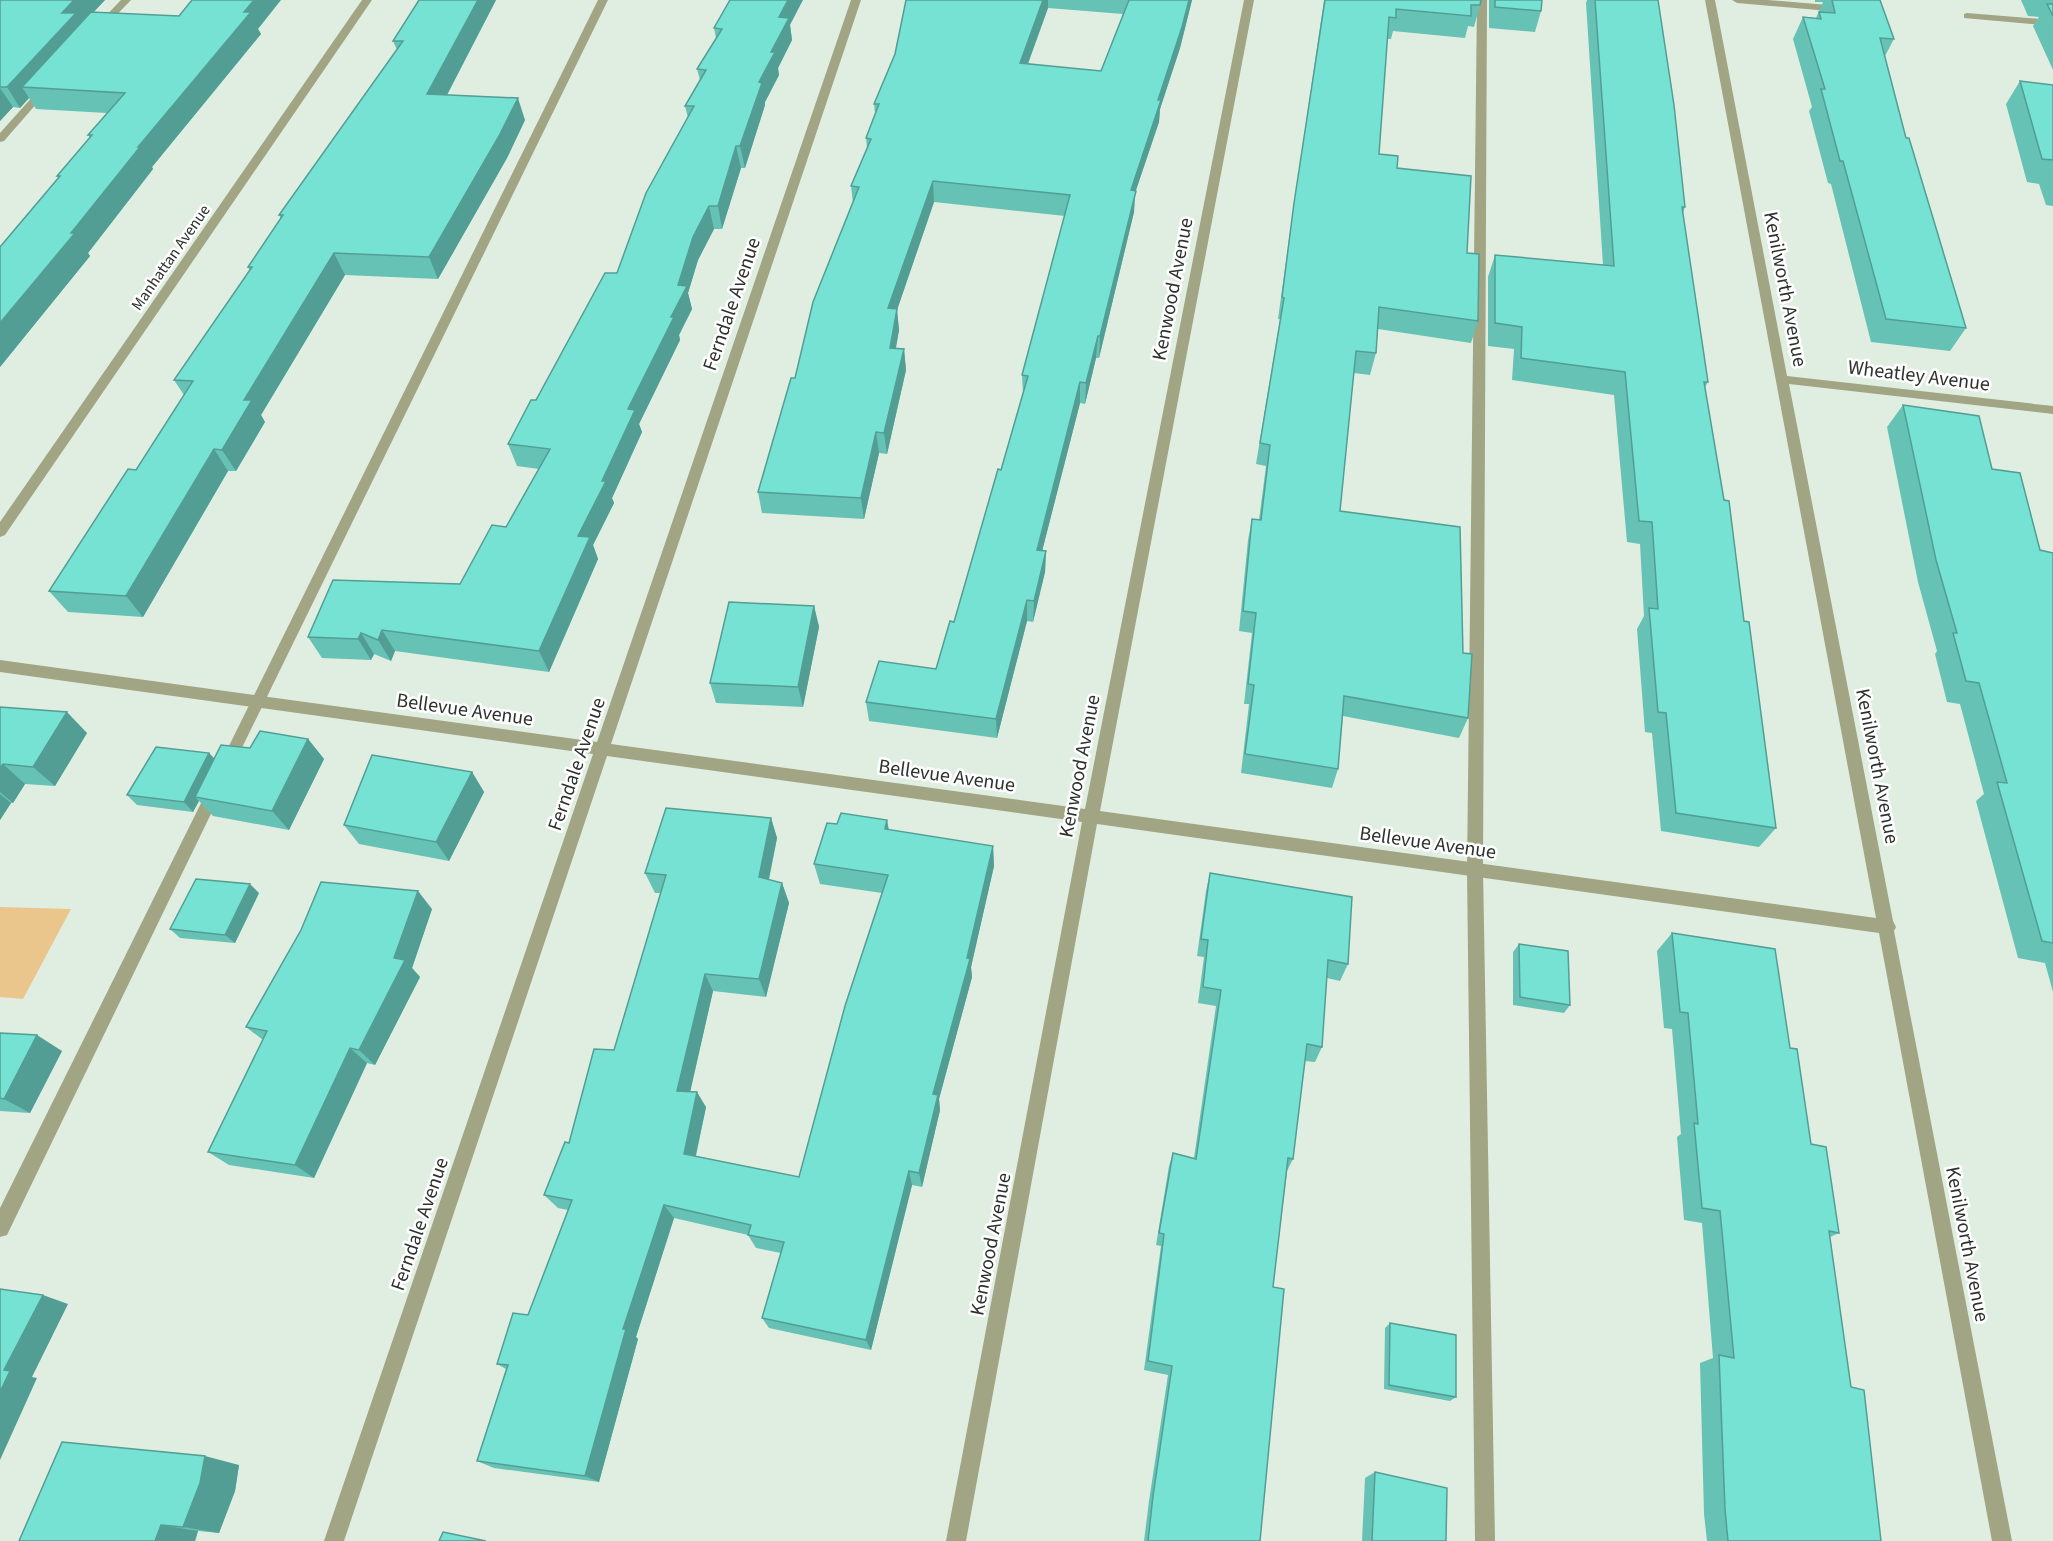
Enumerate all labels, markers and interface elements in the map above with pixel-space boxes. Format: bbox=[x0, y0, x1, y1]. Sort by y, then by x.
street label: Manhattan Avenue bbox=[126, 200, 216, 315]
street label: Kenilworth Avenue bbox=[1756, 209, 1814, 369]
street label: Kenwood Avenue bbox=[1145, 215, 1201, 363]
street label: Ferndale Avenue bbox=[696, 234, 768, 375]
street label: Wheatley Avenue bbox=[1846, 353, 1992, 399]
street label: Kenilworth Avenue bbox=[1848, 686, 1906, 846]
street label: Bellevue Avenue bbox=[395, 687, 535, 733]
street label: Kenwood Avenue bbox=[1052, 692, 1108, 840]
street label: Ferndale Avenue bbox=[541, 694, 613, 835]
street label: Bellevue Avenue bbox=[877, 753, 1017, 799]
street label: Bellevue Avenue bbox=[1358, 820, 1498, 866]
street label: Ferndale Avenue bbox=[384, 1154, 456, 1295]
street label: Kenilworth Avenue bbox=[1938, 1164, 1996, 1324]
street label: Kenwood Avenue bbox=[963, 1170, 1019, 1318]

